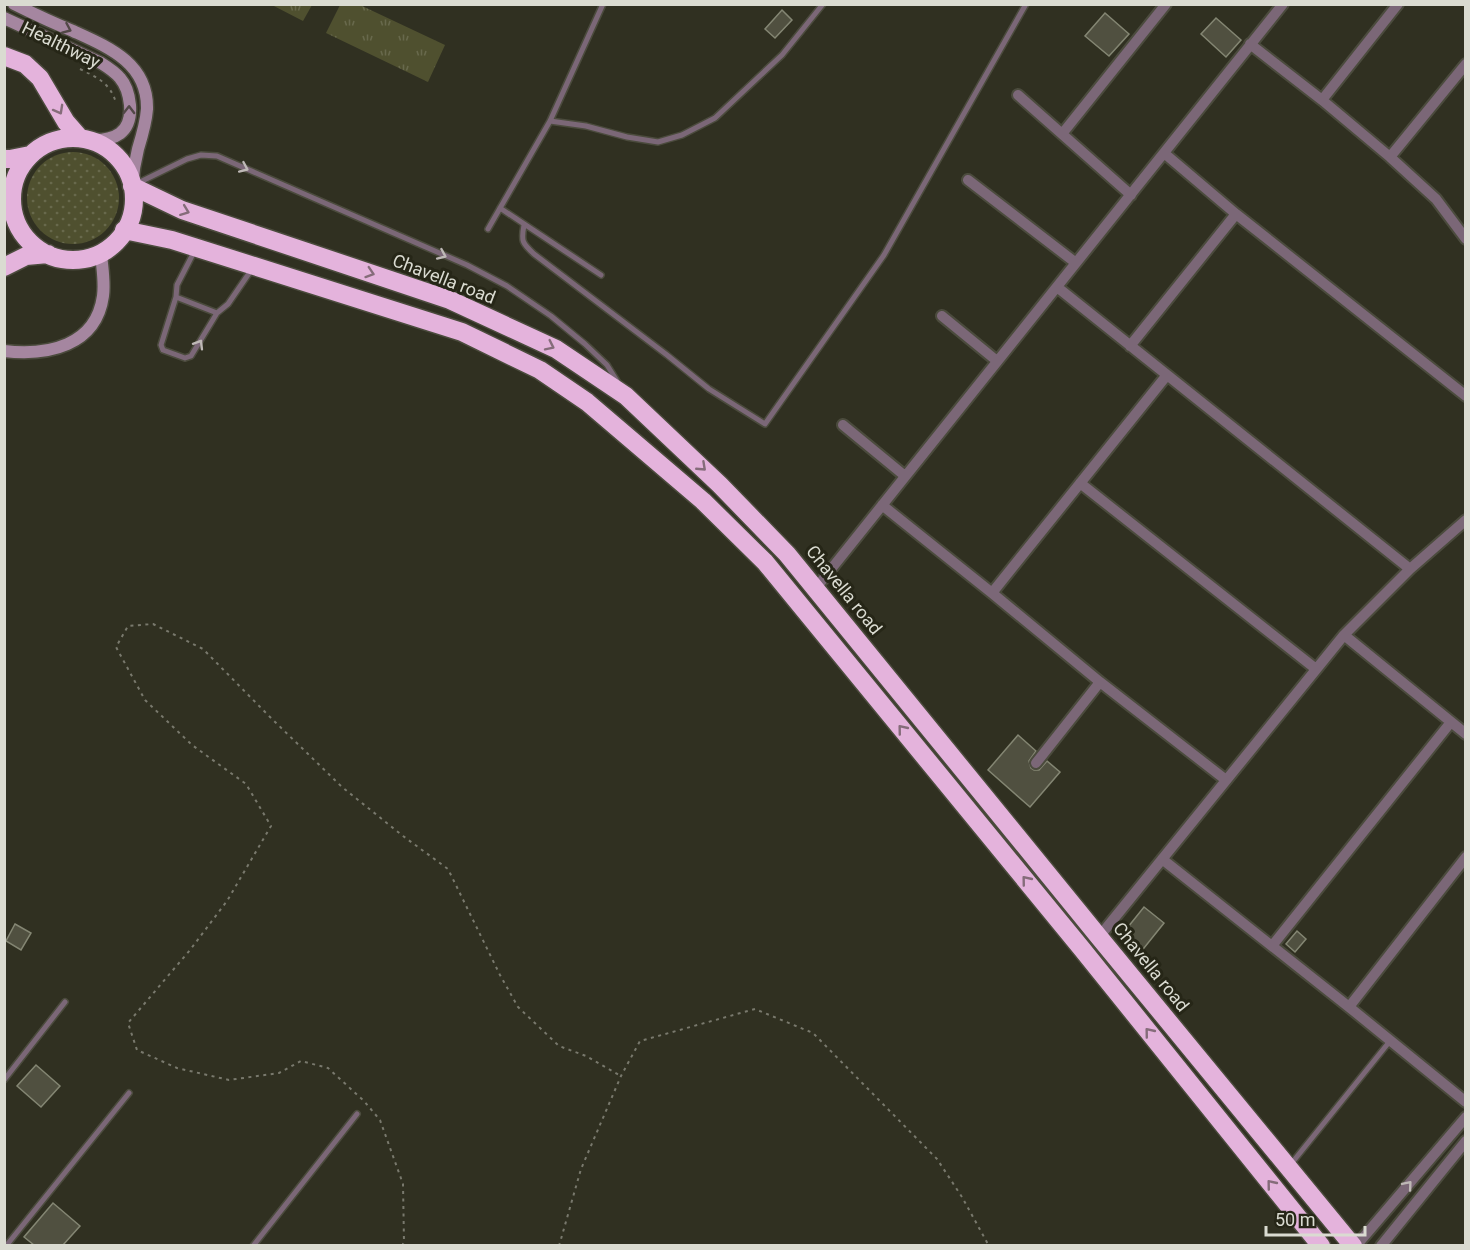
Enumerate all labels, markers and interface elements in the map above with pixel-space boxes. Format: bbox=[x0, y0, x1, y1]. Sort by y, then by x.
street label: Healthway bbox=[19, 17, 104, 73]
one-way arrow bbox=[61, 22, 72, 34]
one-way arrow bbox=[52, 103, 63, 114]
one-way arrow bbox=[123, 105, 135, 114]
one-way arrow bbox=[238, 161, 249, 173]
one-way arrow bbox=[179, 203, 190, 216]
one-way arrow bbox=[436, 247, 447, 259]
street label: Chavella road bbox=[390, 249, 499, 308]
one-way arrow bbox=[364, 265, 375, 278]
one-way arrow bbox=[544, 339, 555, 351]
one-way arrow bbox=[191, 340, 203, 350]
one-way arrow bbox=[694, 460, 705, 471]
street label: Chavella road bbox=[802, 541, 887, 638]
one-way arrow bbox=[899, 725, 910, 736]
one-way arrow bbox=[1022, 876, 1033, 887]
street label: Chavella road bbox=[1109, 918, 1194, 1015]
one-way arrow bbox=[1145, 1028, 1156, 1039]
one-way arrow bbox=[1267, 1179, 1278, 1190]
one-way arrow bbox=[1401, 1181, 1412, 1192]
scale bar bbox=[1266, 1199, 1365, 1237]
text: 50 m bbox=[1275, 1209, 1315, 1230]

